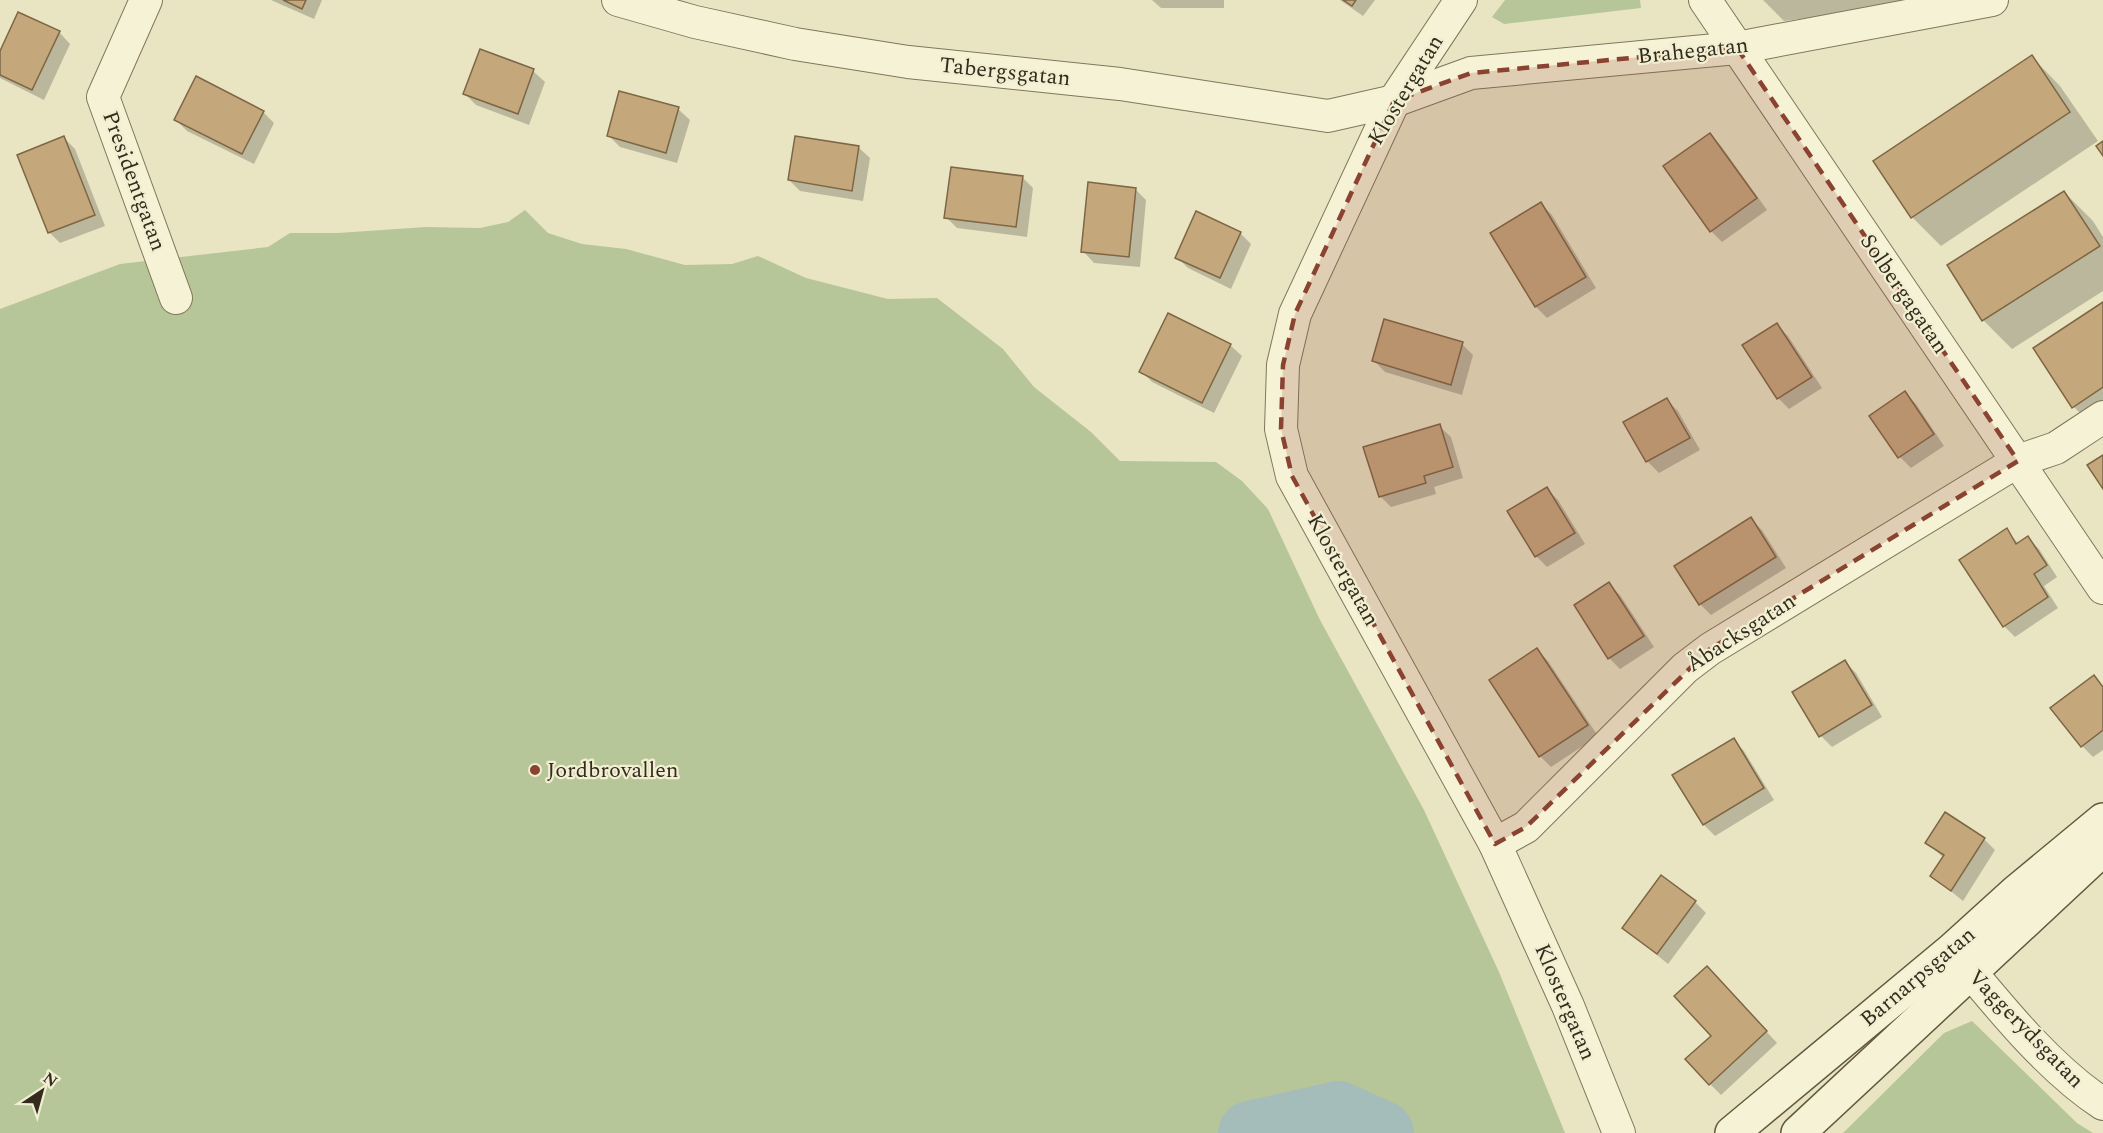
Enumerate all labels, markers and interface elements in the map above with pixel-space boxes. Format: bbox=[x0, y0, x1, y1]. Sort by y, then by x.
street label: Klostergatan bbox=[1360, 28, 1452, 152]
street label: Brahegatan bbox=[1636, 29, 1750, 73]
street label: Tabergsgatan bbox=[938, 49, 1072, 95]
street label: Presidentgatan bbox=[93, 106, 175, 256]
street label: Solbergagatan bbox=[1852, 227, 1956, 361]
street label: Klostergatan bbox=[1298, 508, 1388, 632]
street label: Åbacksgatan bbox=[1680, 585, 1802, 681]
place label: Jordbrovallen bbox=[547, 754, 679, 787]
marker: Jordbrovallen bbox=[528, 763, 542, 777]
street label: Barnarpsgatan bbox=[1853, 919, 1983, 1035]
street label: Klostergatan bbox=[1526, 938, 1604, 1066]
street label: Vaggerydsgatan bbox=[1960, 962, 2092, 1096]
north arrow bbox=[12, 1061, 72, 1121]
text: N bbox=[38, 1066, 63, 1093]

